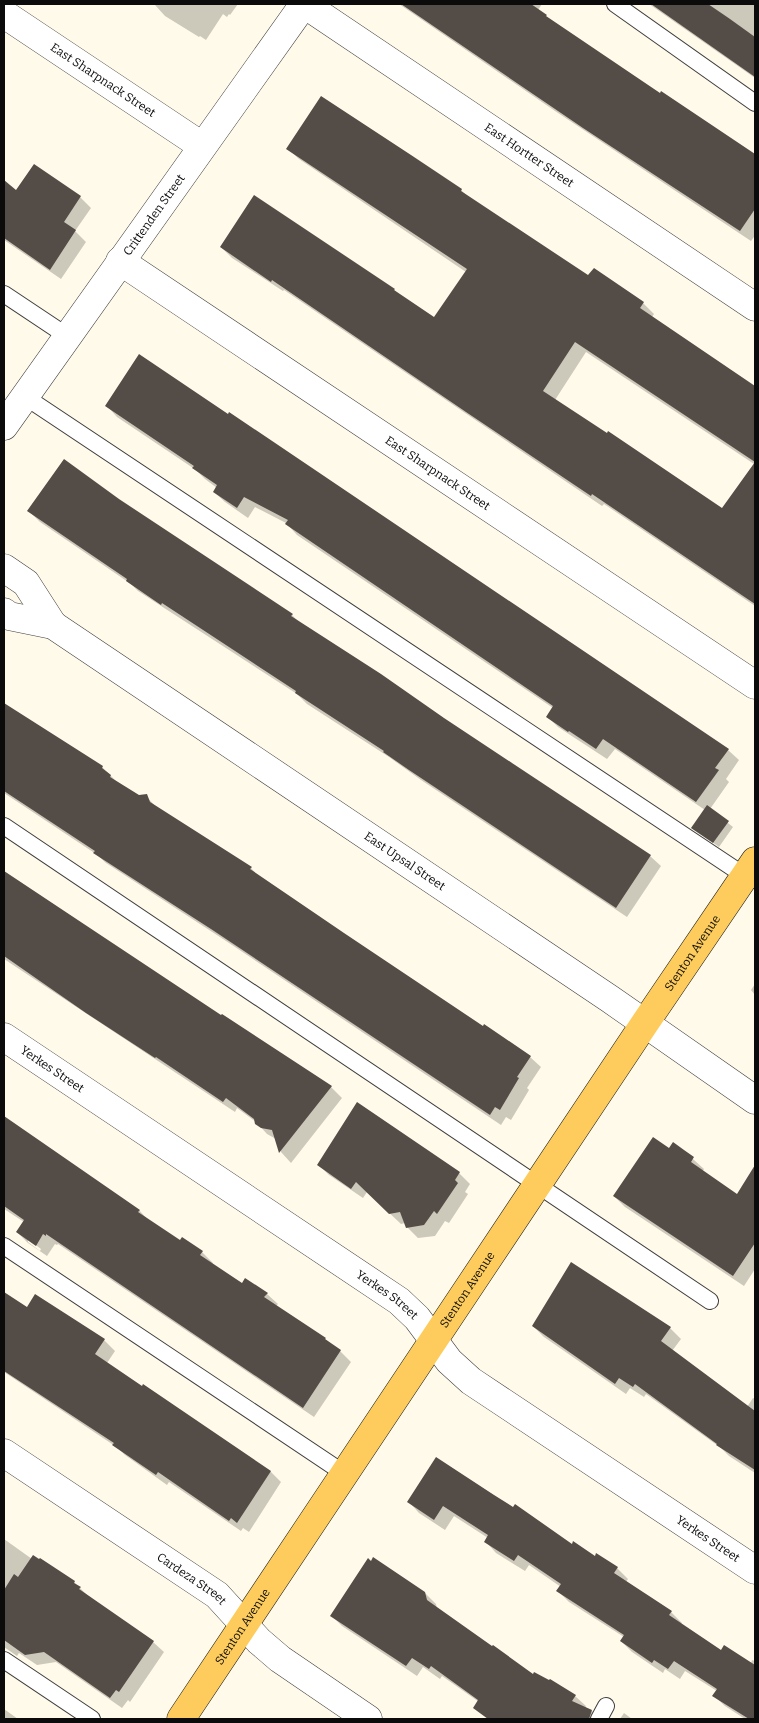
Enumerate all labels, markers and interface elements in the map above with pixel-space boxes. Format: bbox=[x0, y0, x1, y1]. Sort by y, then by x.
street label: East Sharpnack Street bbox=[48, 40, 159, 120]
street label: East Hortter Street bbox=[482, 120, 577, 191]
street label: Crittenden Street bbox=[120, 171, 188, 258]
street label: East Sharpnack Street bbox=[383, 433, 493, 514]
street label: East Upsal Street bbox=[362, 829, 448, 894]
street label: Stenton Avenue bbox=[662, 912, 723, 994]
street label: Yerkes Street bbox=[18, 1043, 87, 1096]
street label: Stenton Avenue bbox=[437, 1249, 498, 1330]
street label: Yerkes Street bbox=[354, 1267, 421, 1323]
street label: Yerkes Street bbox=[674, 1513, 743, 1565]
street label: Cardeza Street bbox=[154, 1550, 230, 1608]
street label: Stenton Avenue bbox=[212, 1586, 273, 1667]

